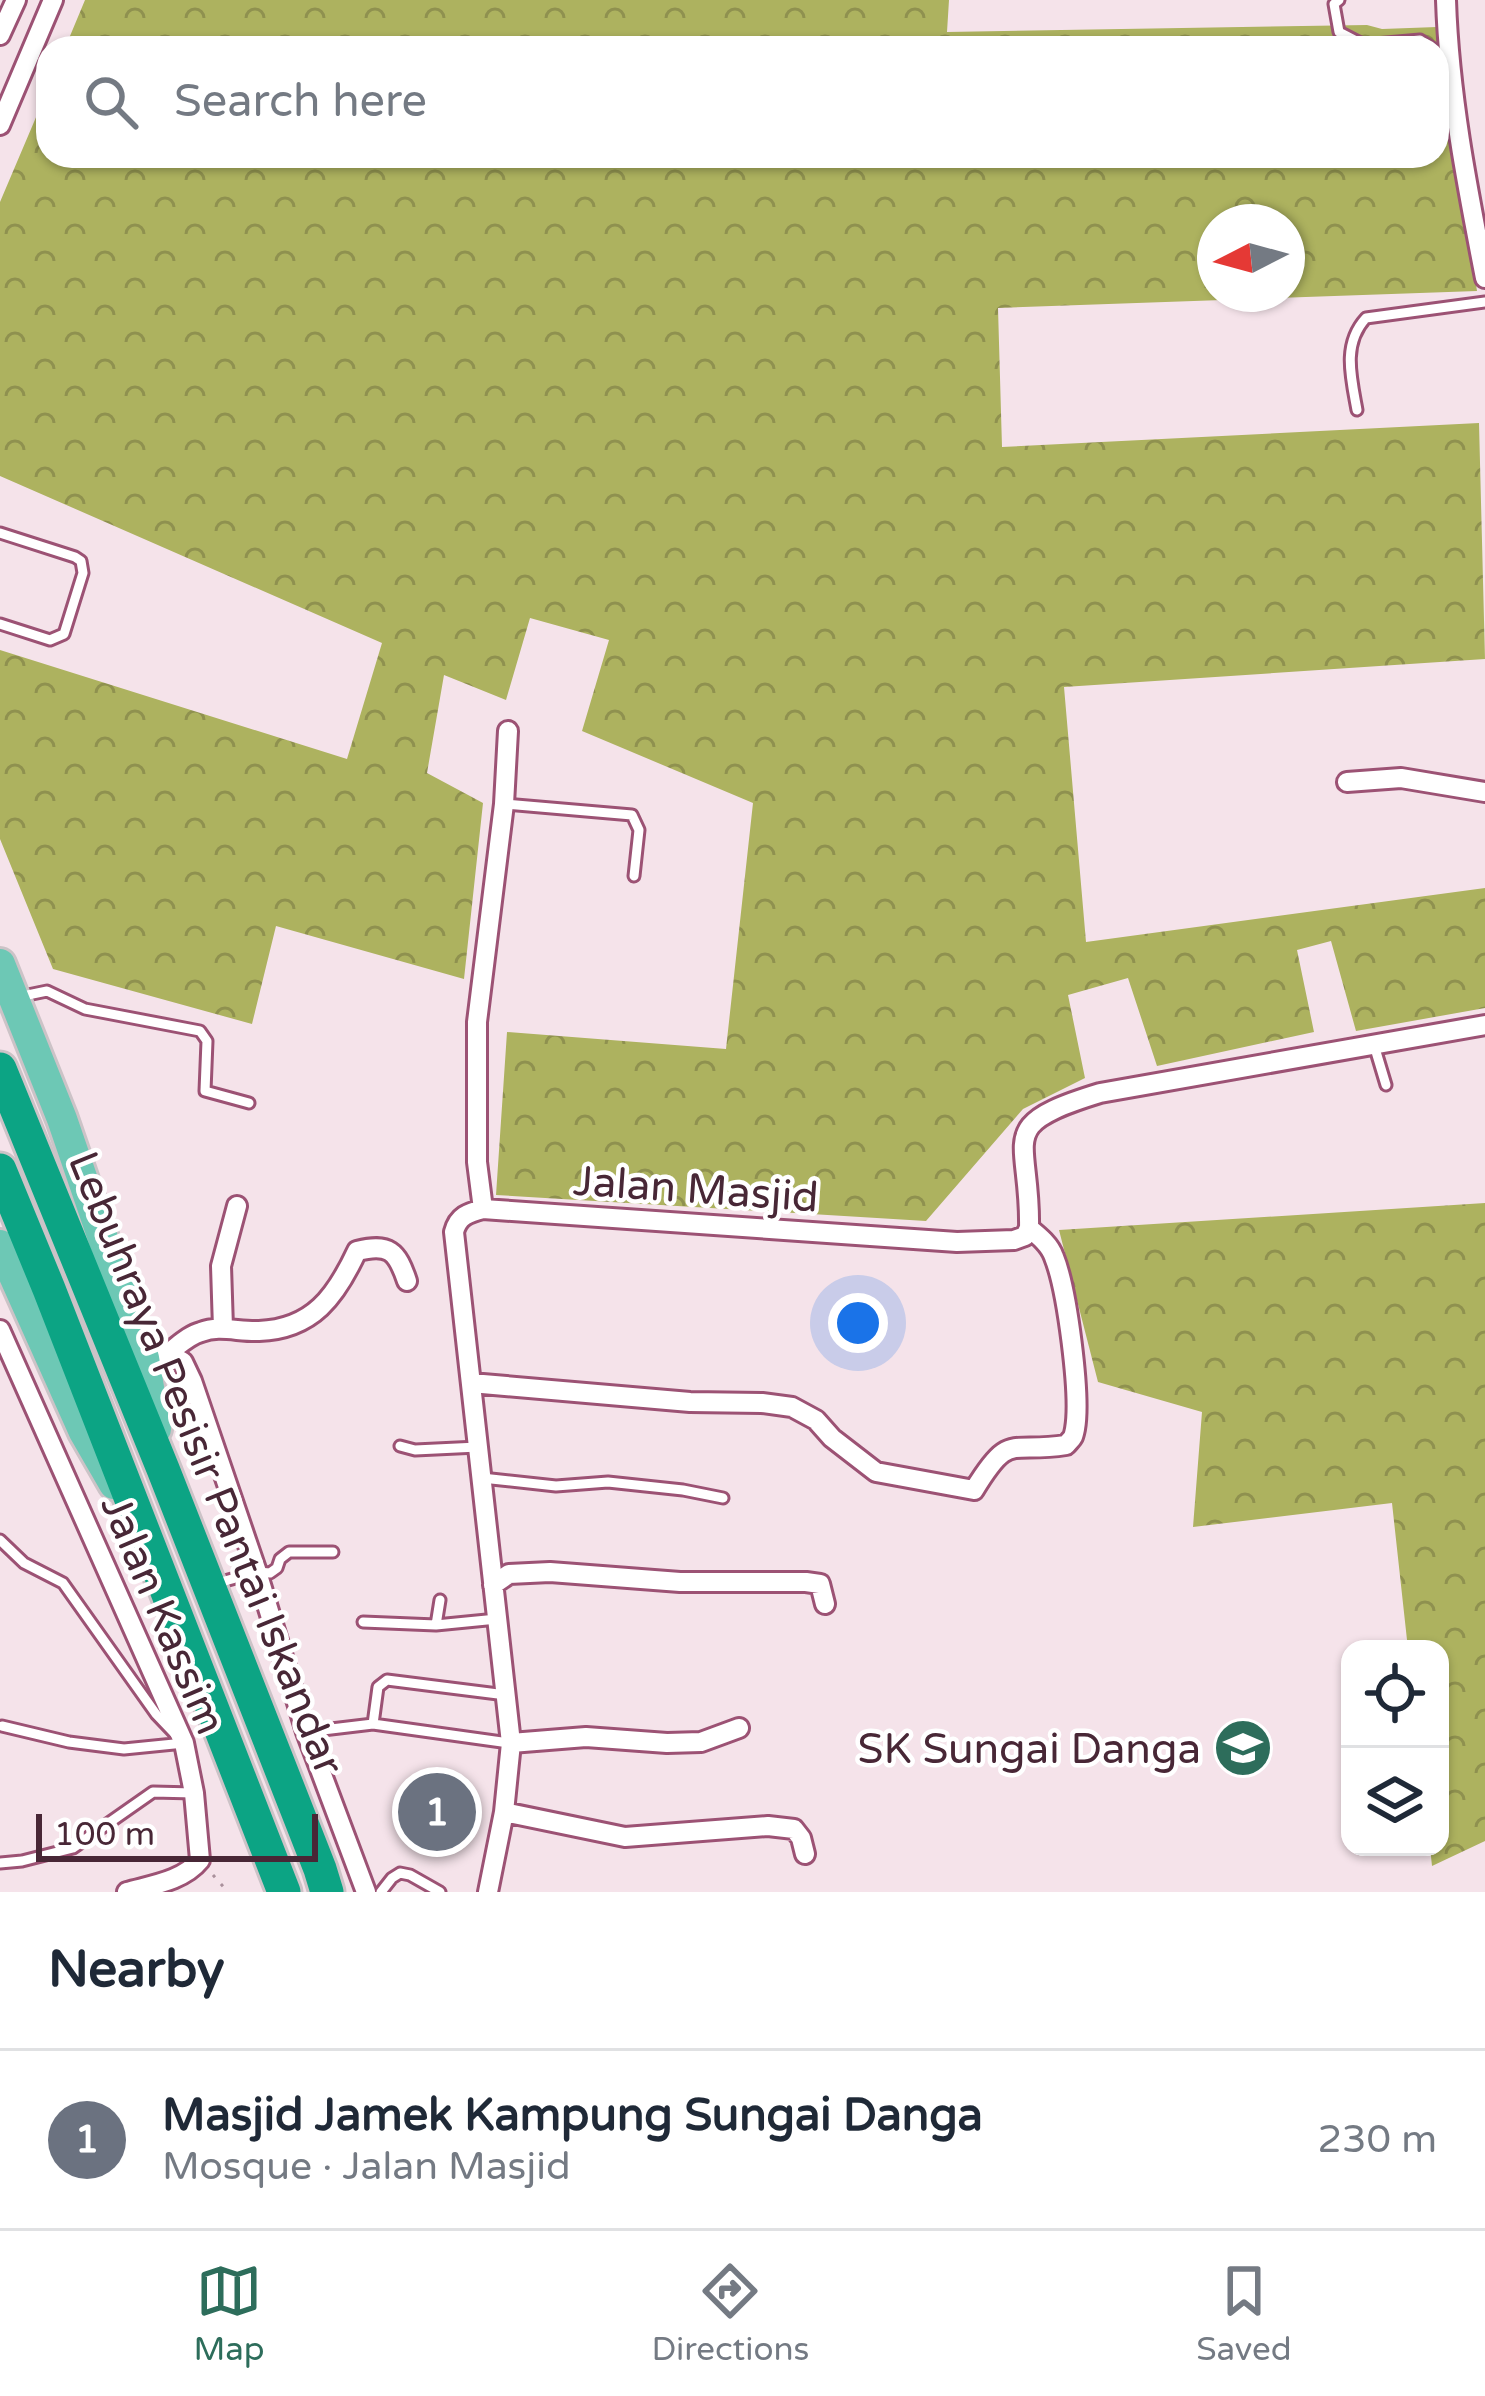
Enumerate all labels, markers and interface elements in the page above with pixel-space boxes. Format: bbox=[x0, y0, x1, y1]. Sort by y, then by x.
search box bbox=[36, 36, 1449, 168]
icon: search bbox=[78, 69, 144, 135]
text: Search here bbox=[174, 75, 427, 129]
north arrow bbox=[1197, 204, 1305, 312]
street label: Lebuhraya Pesisir Pantai Iskandar bbox=[57, 1144, 354, 1783]
street label: Jalan Masjid bbox=[572, 1155, 820, 1224]
your location bbox=[828, 1293, 888, 1353]
street label: Jalan Kassim bbox=[89, 1487, 236, 1742]
map controls bbox=[1341, 1640, 1449, 1856]
button: locate bbox=[1341, 1640, 1449, 1748]
school or university icon: SK Sungai Danga bbox=[1212, 1717, 1274, 1779]
place label: SK Sungai Danga bbox=[858, 1724, 1201, 1775]
button: layers bbox=[1341, 1748, 1449, 1856]
pin: 1 bbox=[398, 1767, 476, 1857]
scale bar bbox=[36, 1808, 318, 1861]
text: 100 m bbox=[54, 1815, 155, 1854]
text: Nearby bbox=[48, 1939, 225, 2001]
text: Masjid Jamek Kampung Sungai Danga bbox=[162, 2089, 983, 2143]
text: 1 bbox=[75, 2116, 99, 2163]
text: 230 m bbox=[1318, 2116, 1437, 2163]
text: Mosque · Jalan Masjid bbox=[162, 2143, 571, 2190]
tab: Map bbox=[193, 2258, 265, 2369]
tab: Directions bbox=[651, 2258, 809, 2369]
tab: Saved bbox=[1196, 2258, 1292, 2369]

